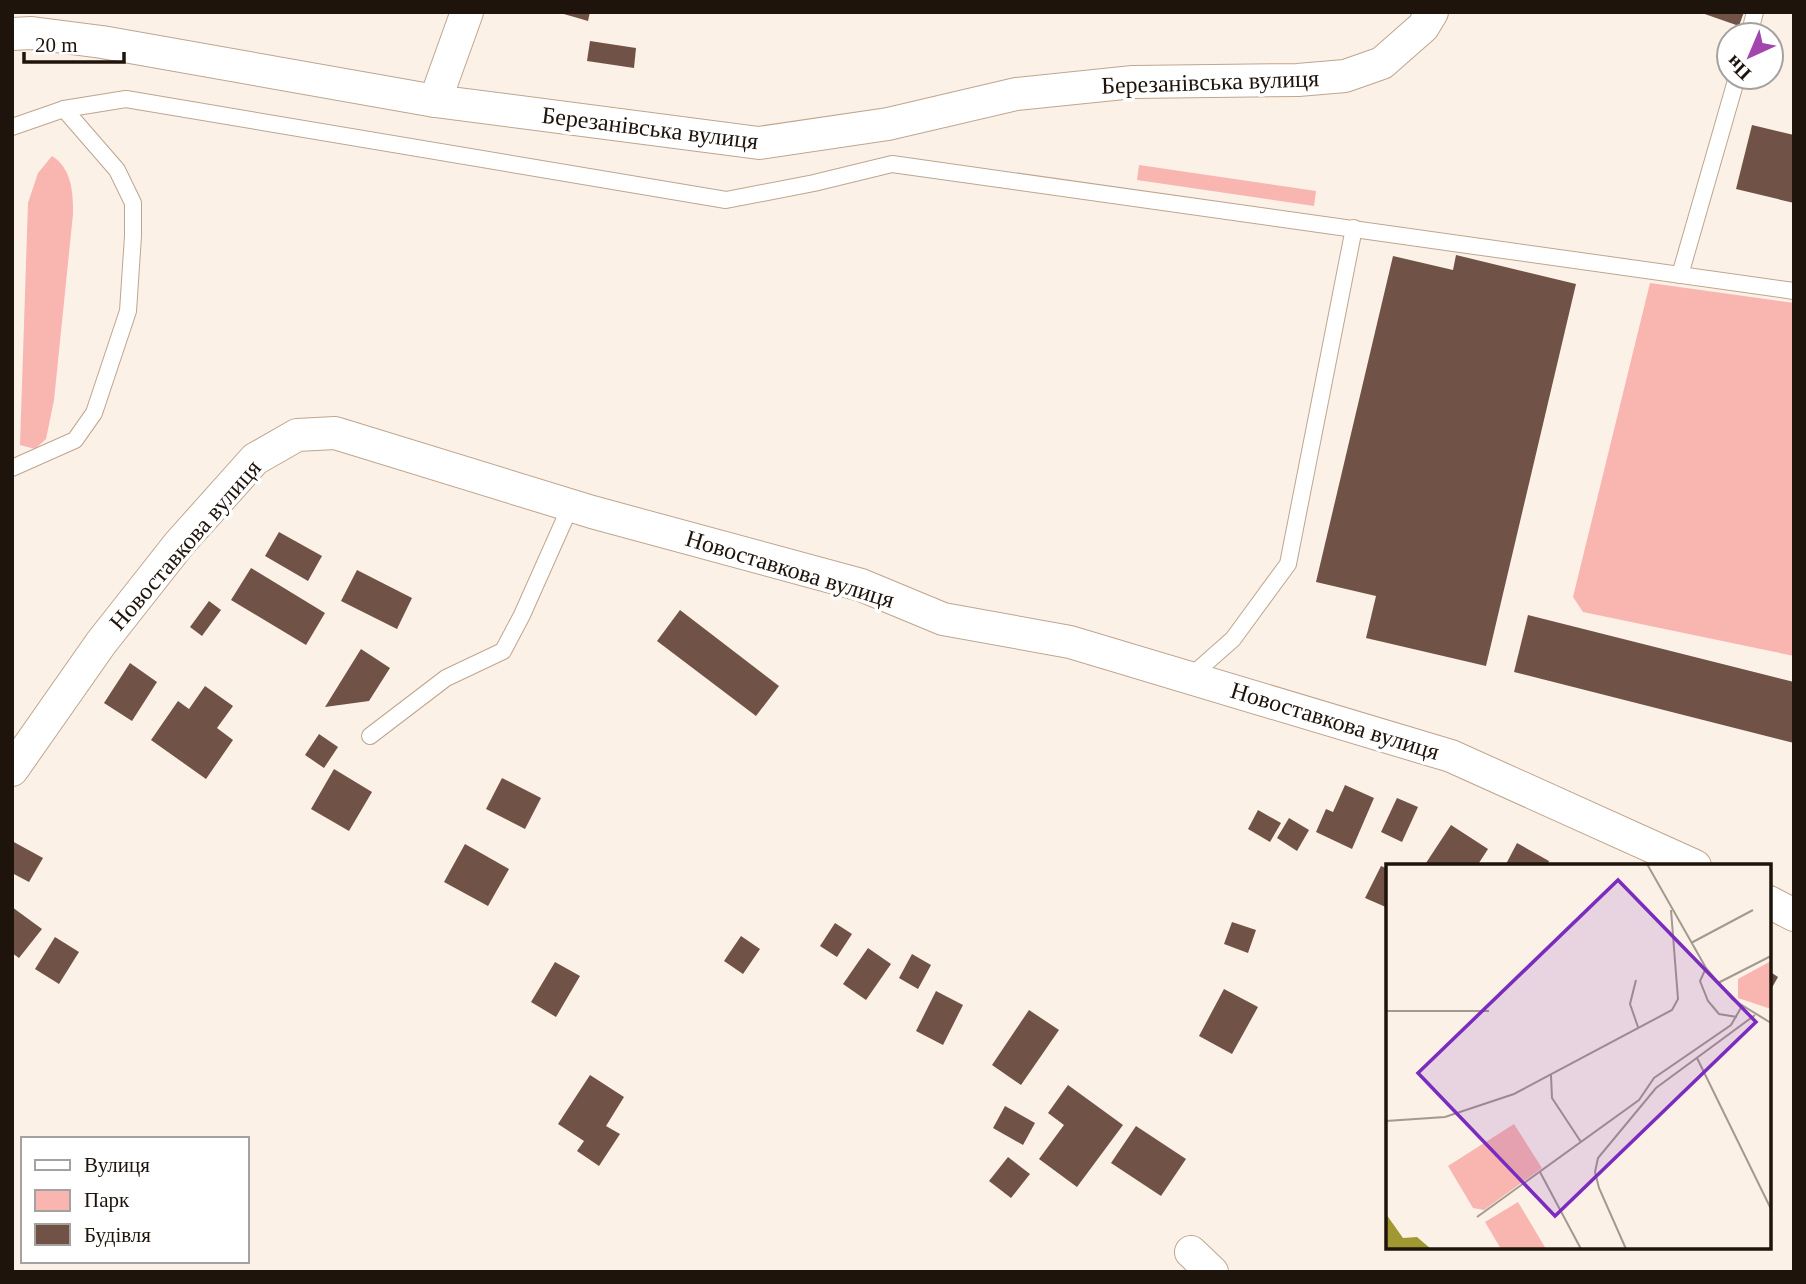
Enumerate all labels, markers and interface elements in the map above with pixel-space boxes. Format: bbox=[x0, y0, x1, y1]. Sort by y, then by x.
scale bar bbox=[24, 21, 124, 65]
north arrow bbox=[1715, 21, 1785, 91]
text: 20 m bbox=[35, 33, 78, 57]
text: Пн bbox=[1722, 51, 1755, 84]
street label: Березанівська вулиця bbox=[1101, 65, 1319, 99]
street label: Березанівська вулиця bbox=[540, 102, 760, 154]
street label: Новоставкова вулиця bbox=[104, 455, 266, 635]
street label: Новоставкова вулиця bbox=[683, 525, 897, 613]
street label: Новоставкова вулиця bbox=[1228, 677, 1442, 765]
inset map bbox=[1386, 864, 1771, 1249]
legend bbox=[21, 1137, 248, 1263]
text: Вулиця bbox=[84, 1153, 150, 1177]
text: Парк bbox=[84, 1188, 130, 1212]
text: Будівля bbox=[84, 1223, 151, 1247]

